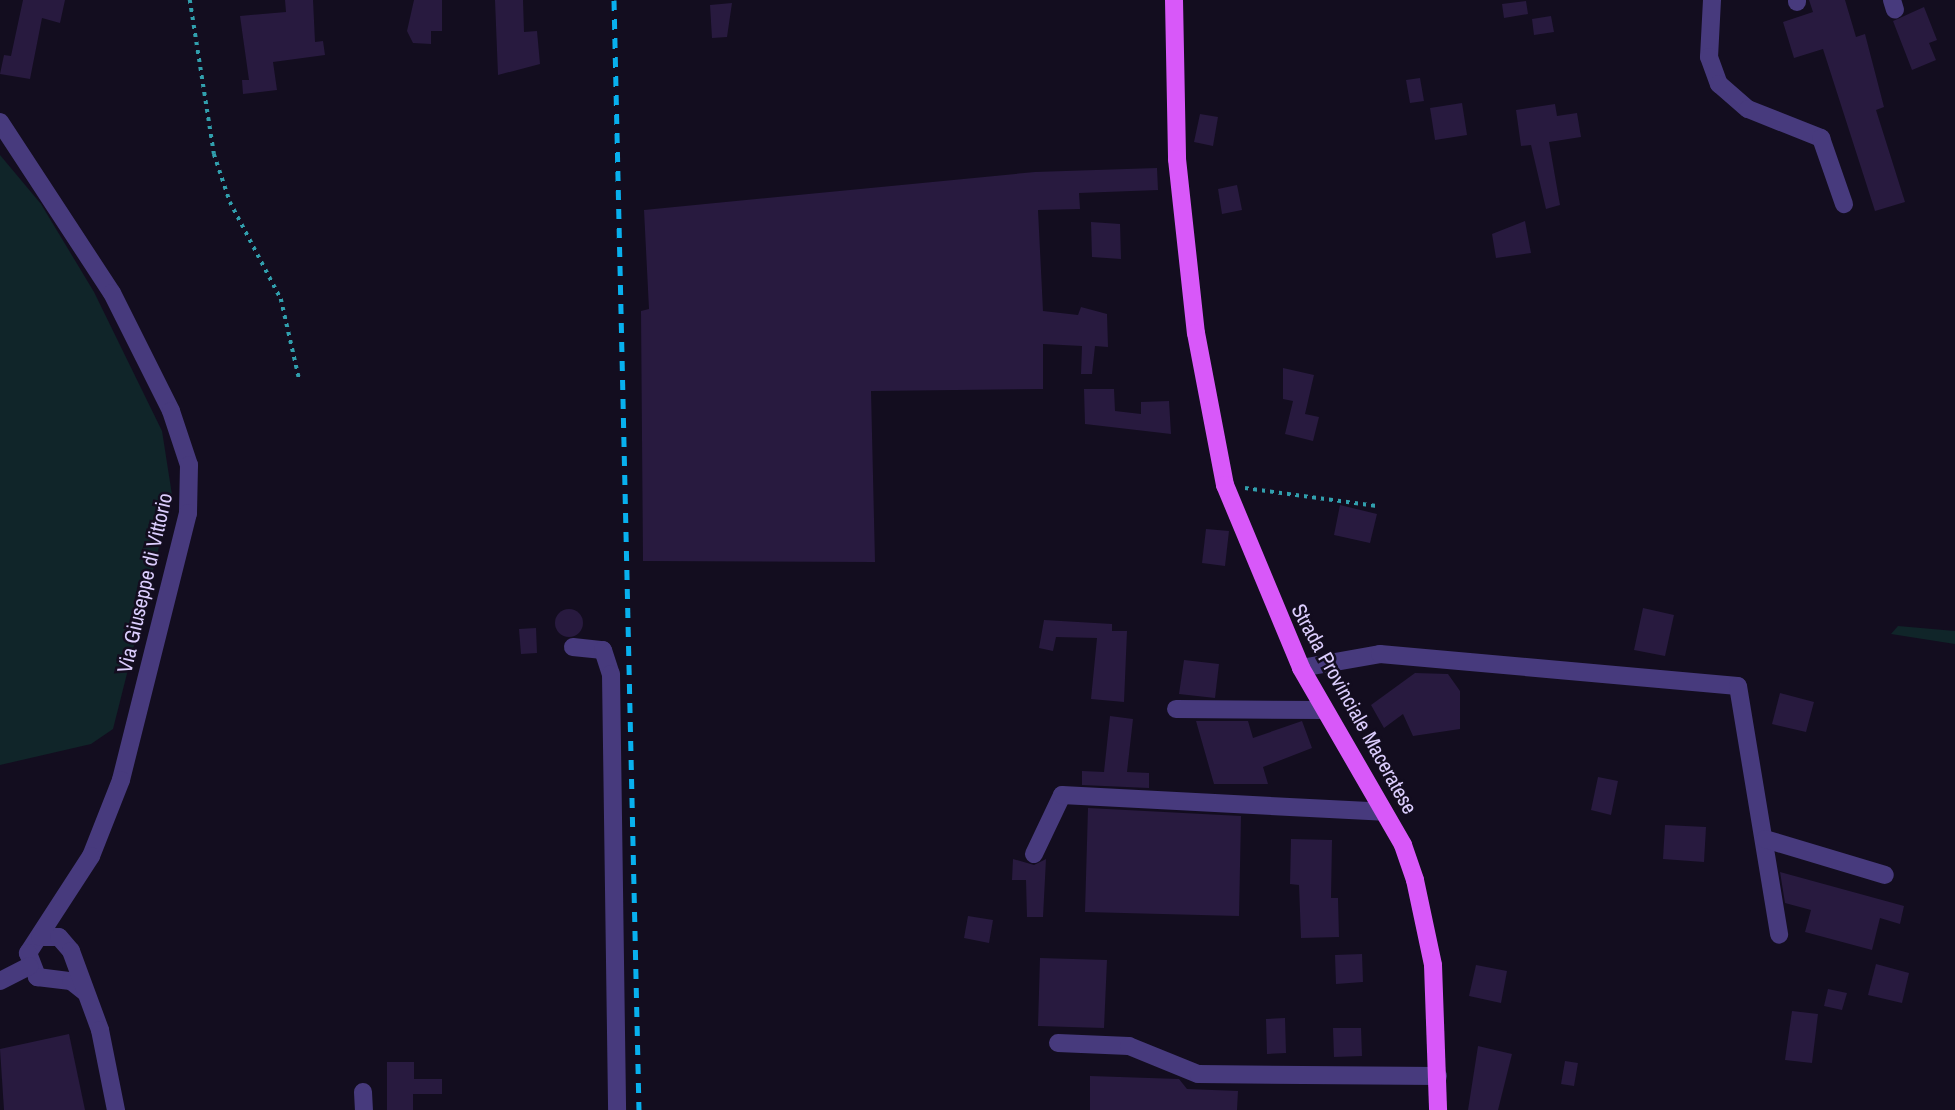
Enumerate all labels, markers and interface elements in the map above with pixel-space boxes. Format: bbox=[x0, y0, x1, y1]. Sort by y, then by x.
street label: Via Giuseppe di Vittorio bbox=[112, 490, 178, 676]
street label: Strada Provinciale Maceratese bbox=[1286, 600, 1422, 818]

